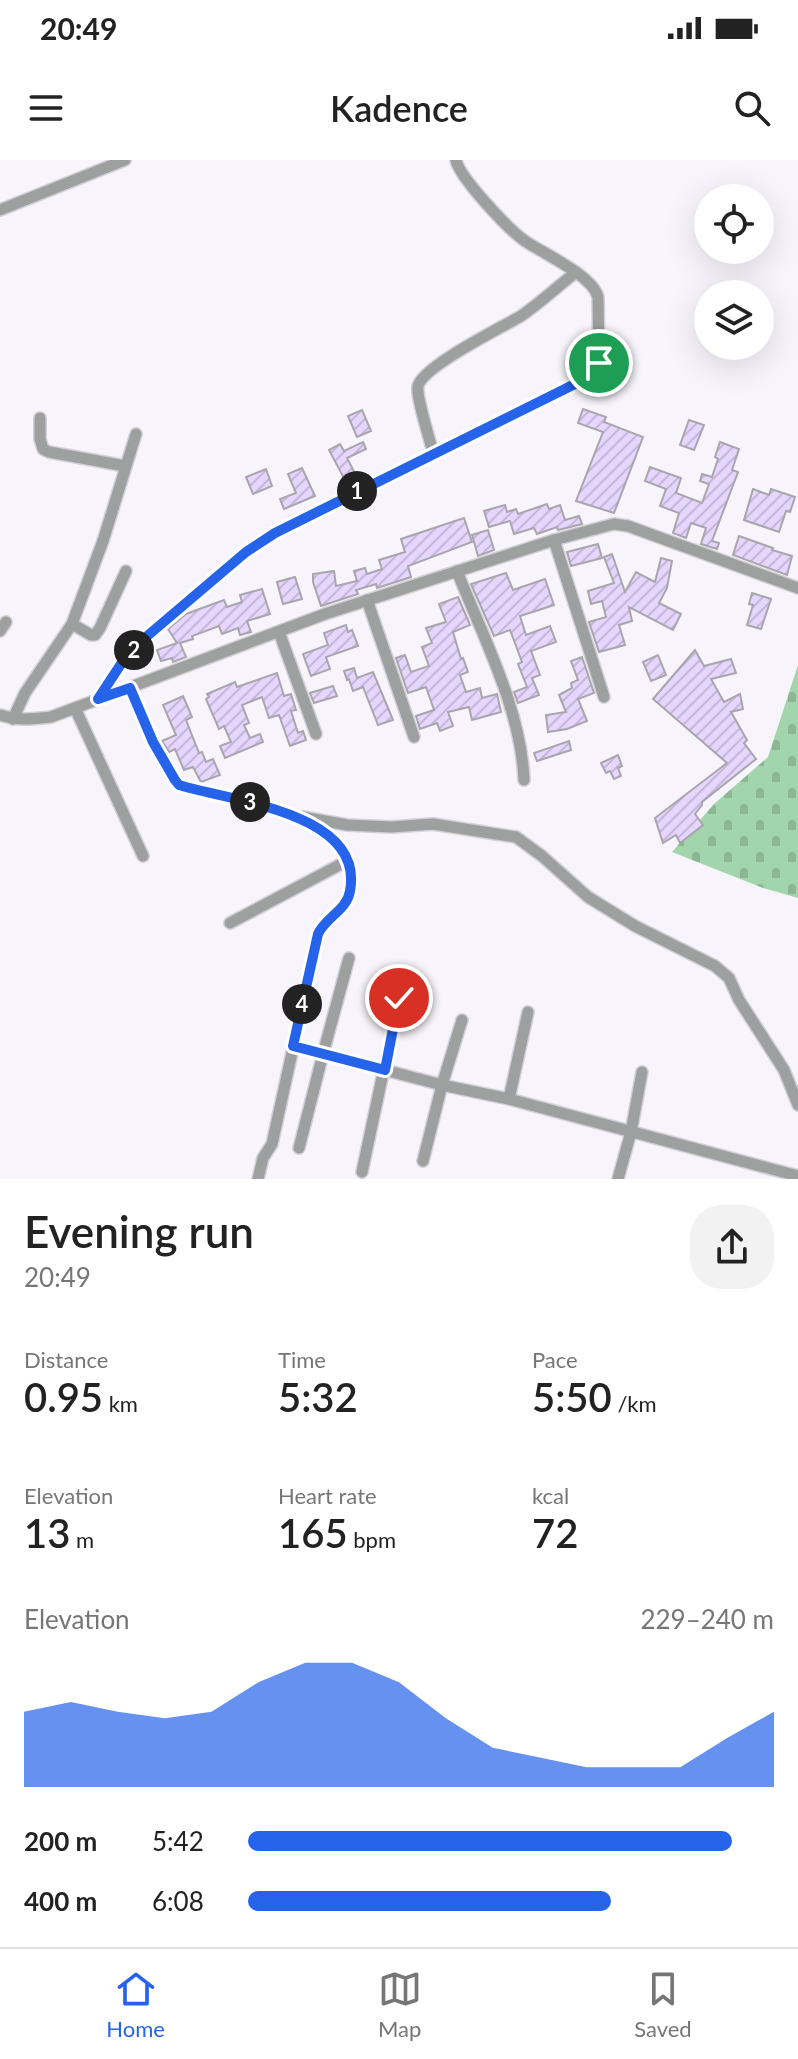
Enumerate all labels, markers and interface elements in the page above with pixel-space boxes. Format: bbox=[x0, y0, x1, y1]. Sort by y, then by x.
text: 20:49 bbox=[40, 10, 117, 46]
icon: menu bbox=[24, 86, 68, 130]
text: Kadence bbox=[330, 86, 468, 130]
icon: search bbox=[730, 86, 774, 130]
map controls bbox=[694, 184, 774, 360]
button: locate bbox=[694, 184, 774, 264]
button: layers bbox=[694, 280, 774, 360]
pin bbox=[565, 329, 633, 397]
icon: arrive bbox=[577, 341, 621, 385]
pin: 1 bbox=[337, 471, 377, 511]
text: 1 bbox=[351, 477, 363, 504]
pin: 2 bbox=[114, 630, 154, 670]
text: 2 bbox=[128, 636, 140, 663]
pin: 3 bbox=[230, 782, 270, 822]
text: 3 bbox=[244, 788, 256, 815]
pin bbox=[365, 964, 433, 1032]
icon: check bbox=[377, 976, 421, 1020]
pin: 4 bbox=[282, 984, 322, 1024]
text: 4 bbox=[296, 990, 308, 1017]
text: Evening run bbox=[24, 1205, 254, 1257]
button: share bbox=[690, 1205, 774, 1289]
text: 20:49 bbox=[24, 1261, 91, 1293]
text: Distance bbox=[24, 1346, 108, 1373]
text: Time bbox=[278, 1346, 326, 1373]
text: Pace bbox=[532, 1346, 578, 1373]
text: 0.95 bbox=[24, 1373, 103, 1421]
text: 5:32 bbox=[278, 1373, 358, 1421]
text: 5:50 bbox=[532, 1373, 612, 1421]
text: km bbox=[103, 1390, 138, 1417]
text: /km bbox=[612, 1390, 657, 1417]
text: Elevation bbox=[24, 1482, 113, 1509]
text: Heart rate bbox=[278, 1482, 377, 1509]
text: kcal bbox=[532, 1482, 569, 1509]
text: 13 bbox=[24, 1509, 70, 1557]
text: 165 bbox=[278, 1509, 348, 1557]
text: 72 bbox=[532, 1509, 578, 1557]
text: m bbox=[70, 1526, 94, 1553]
text: bpm bbox=[348, 1526, 396, 1553]
text: Elevation bbox=[24, 1603, 130, 1635]
text: 229–240 m bbox=[640, 1603, 774, 1635]
text: 200 m bbox=[24, 1825, 97, 1857]
text: 5:42 bbox=[152, 1825, 204, 1857]
text: 400 m bbox=[24, 1885, 97, 1917]
text: 6:08 bbox=[152, 1885, 204, 1917]
tab: Home bbox=[106, 1967, 165, 2042]
tab: Map bbox=[378, 1967, 422, 2042]
tab: Saved bbox=[634, 1967, 692, 2042]

